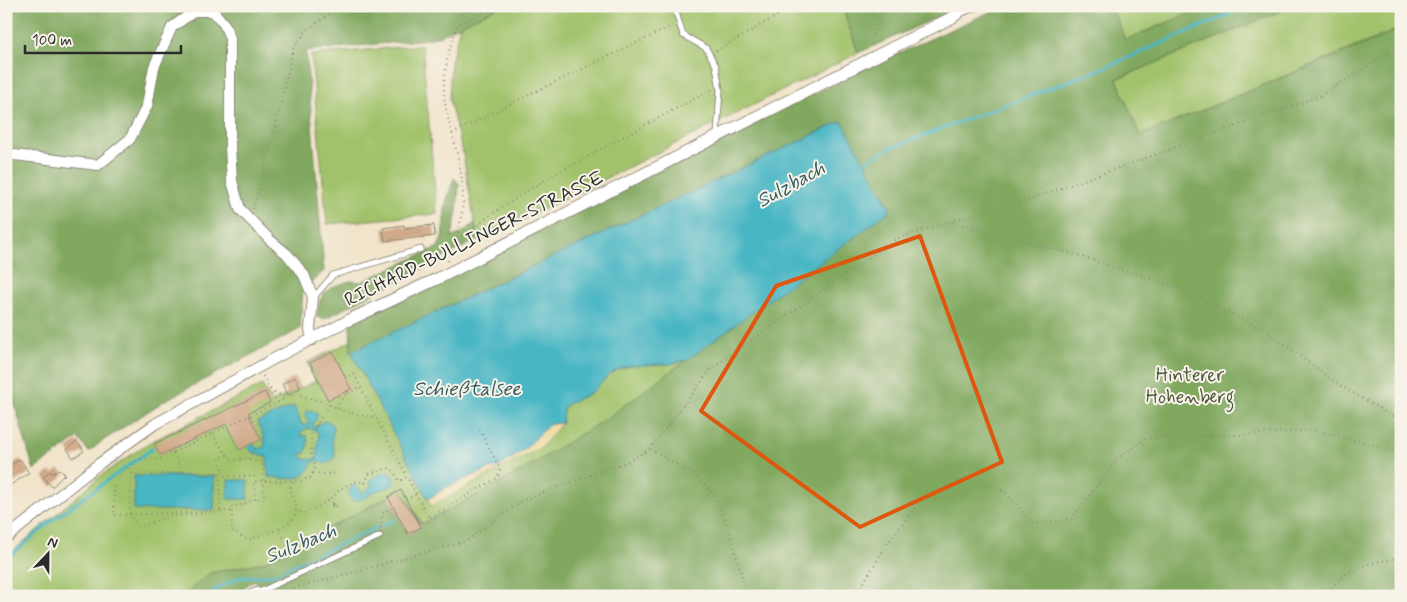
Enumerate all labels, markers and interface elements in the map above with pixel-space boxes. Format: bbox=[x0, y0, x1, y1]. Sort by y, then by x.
scale bar bbox=[25, 22, 181, 54]
text: 100 m bbox=[32, 31, 72, 51]
water label: Sulzbach bbox=[752, 155, 830, 215]
street label: RICHARD-BULLINGER-STRASSE bbox=[340, 165, 608, 313]
park label: Hinterer Hohenberg bbox=[1146, 363, 1234, 413]
water label: Schießtalsee bbox=[413, 376, 522, 403]
water label: Sulzbach bbox=[261, 517, 341, 570]
north arrow bbox=[22, 530, 72, 580]
text: N bbox=[45, 533, 60, 553]

